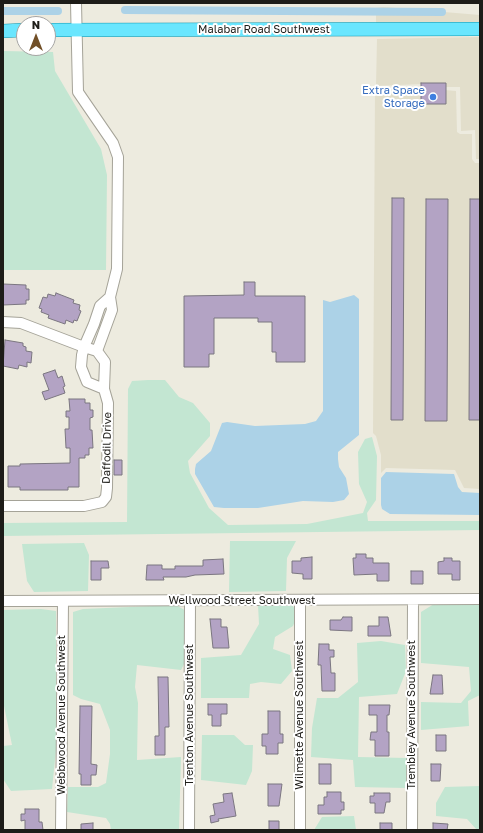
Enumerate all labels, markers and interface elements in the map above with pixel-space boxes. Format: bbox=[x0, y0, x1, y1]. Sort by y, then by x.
north arrow bbox=[16, 16, 56, 56]
text: N bbox=[32, 18, 40, 31]
street label: Malabar Road Southwest bbox=[198, 23, 330, 37]
place label: Extra Space Storage bbox=[362, 84, 425, 110]
marker: Extra Space Storage bbox=[428, 92, 438, 102]
street label: Daffodil Drive bbox=[100, 412, 114, 484]
street label: Wellwood Street Southwest bbox=[168, 594, 316, 608]
street label: Webbwood Avenue Southwest bbox=[55, 635, 69, 795]
street label: Wilmette Avenue Southwest bbox=[293, 640, 307, 790]
street label: Trembley Avenue Southwest bbox=[405, 640, 419, 790]
street label: Trenton Avenue Southwest bbox=[183, 644, 197, 786]

